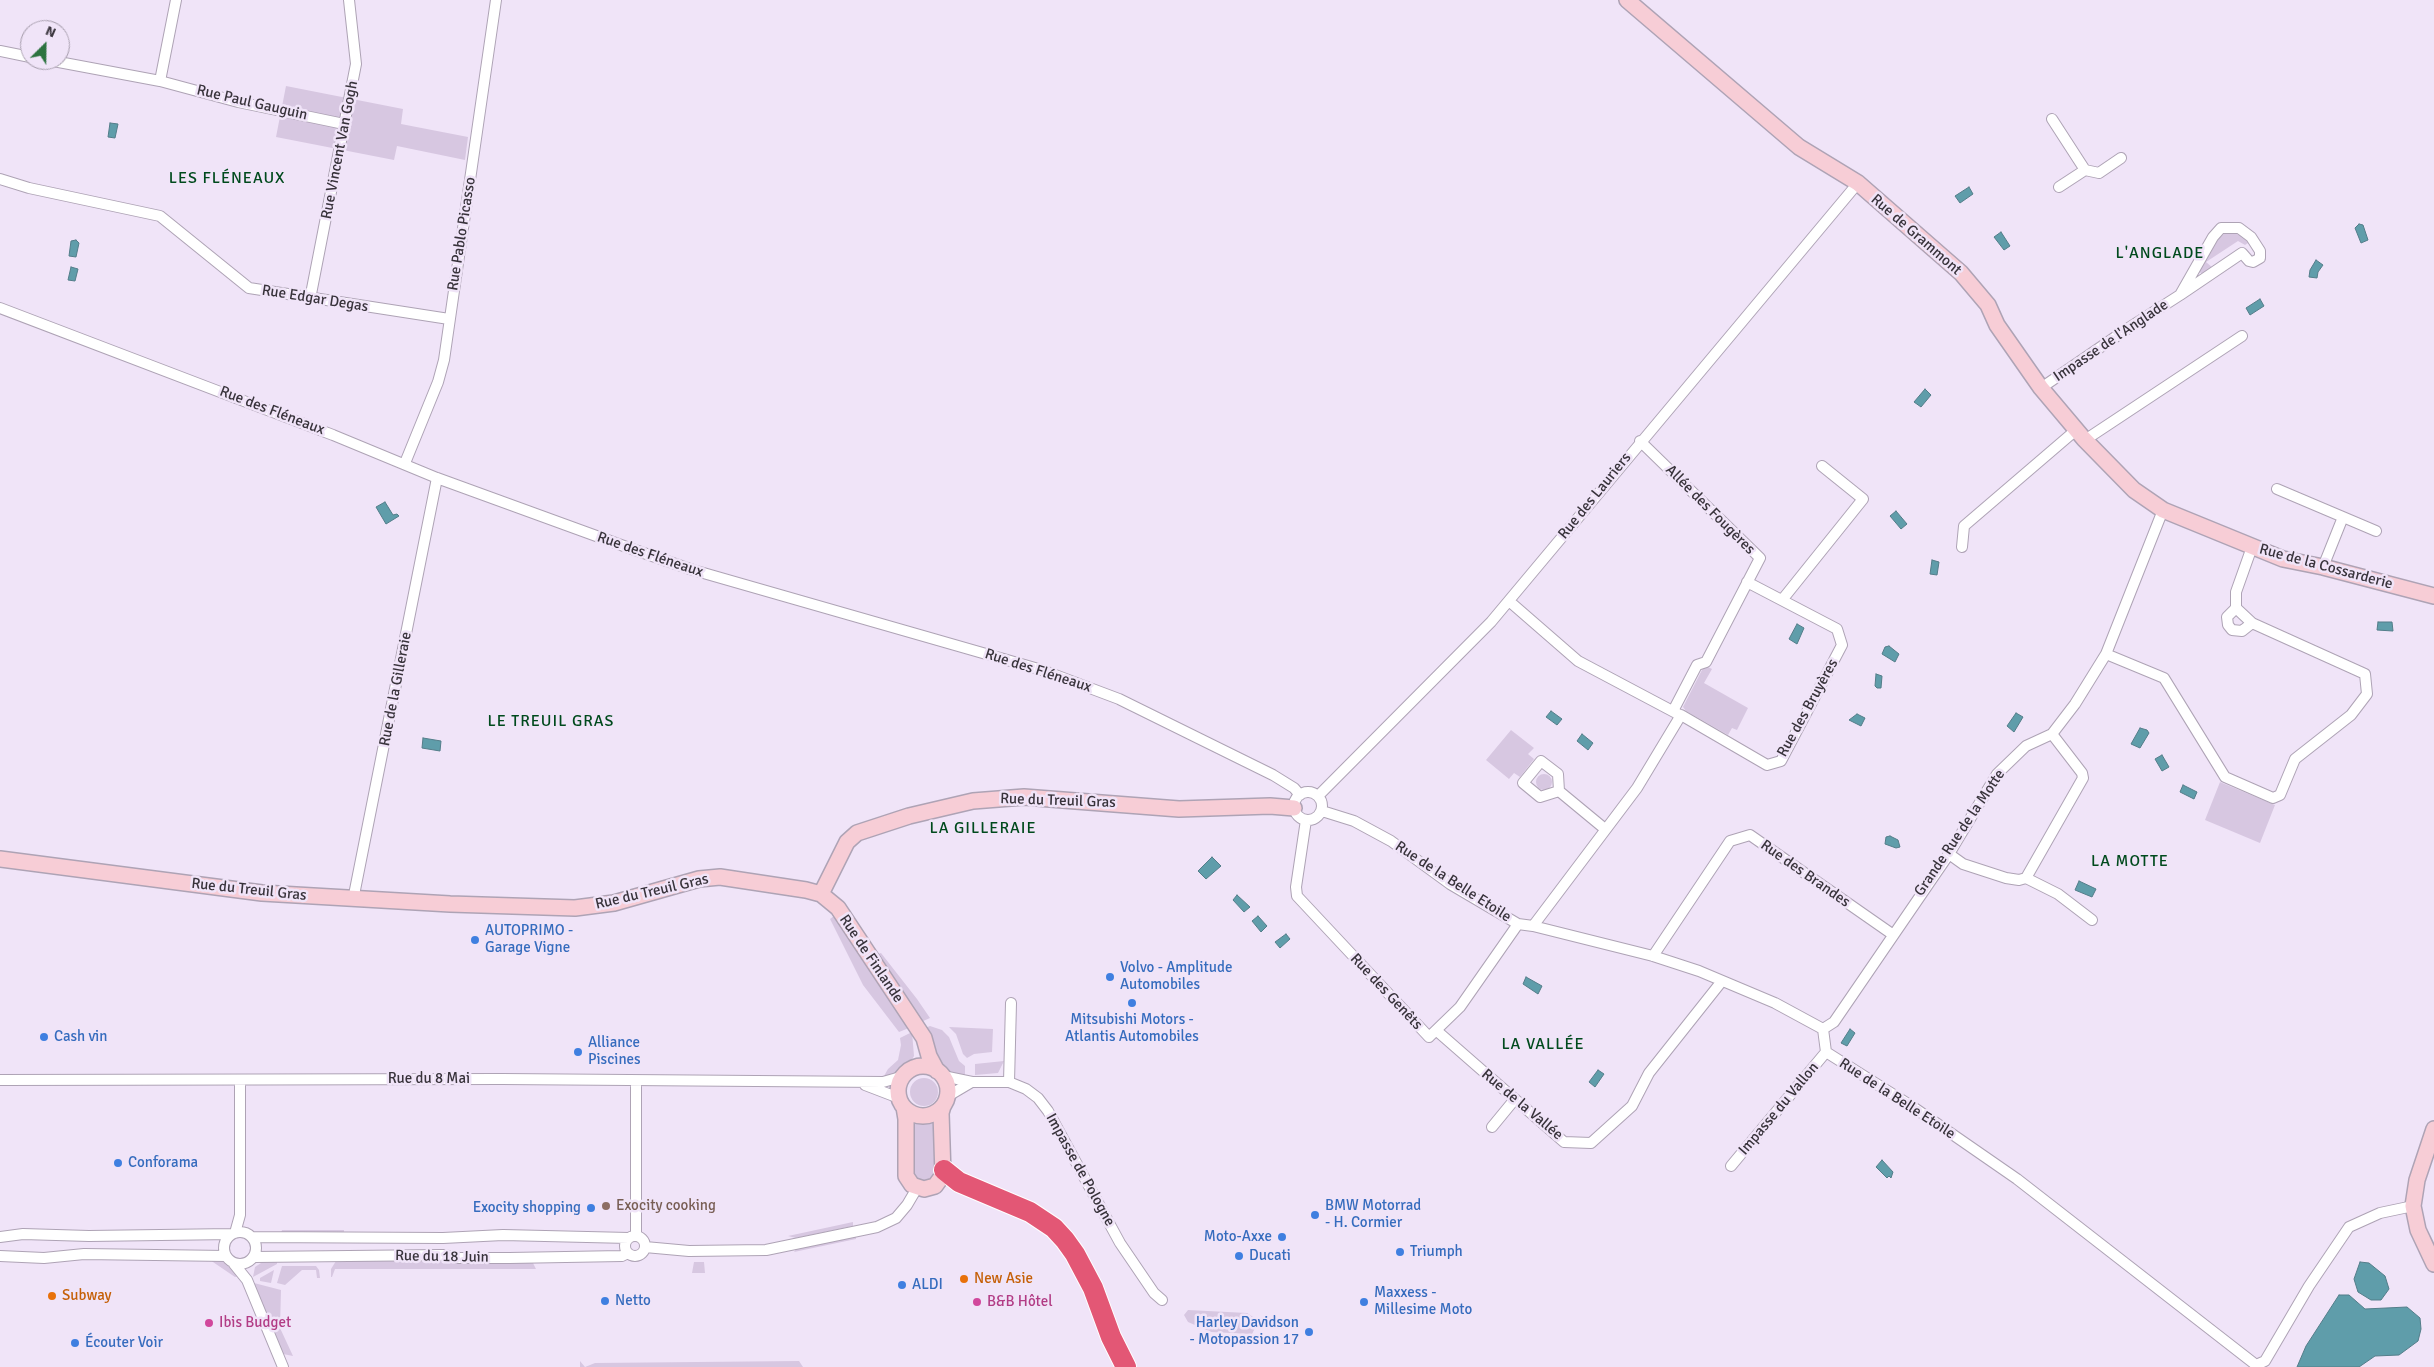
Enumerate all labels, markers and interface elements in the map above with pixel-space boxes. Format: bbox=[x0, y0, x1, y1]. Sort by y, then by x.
north arrow bbox=[20, 20, 70, 70]
text: N bbox=[43, 22, 58, 41]
street label: Rue Vincent Van Gogh bbox=[318, 79, 362, 221]
street label: Rue Paul Gauguin bbox=[195, 82, 309, 124]
district label: LES FLÉNEAUX bbox=[167, 169, 287, 189]
street label: Rue Pablo Picasso bbox=[444, 176, 480, 292]
street label: Rue de Grammont bbox=[1867, 191, 1965, 279]
district label: L'ANGLADE bbox=[2114, 244, 2206, 264]
street label: Rue Edgar Degas bbox=[260, 282, 370, 316]
street label: Impasse de l'Anglade bbox=[2050, 296, 2172, 386]
street label: Rue des Fléneaux bbox=[217, 383, 327, 439]
street label: Rue des Lauriers bbox=[1555, 449, 1635, 543]
street label: Allée des Fougères bbox=[1661, 461, 1759, 559]
street label: Rue des Fléneaux bbox=[595, 528, 705, 582]
street label: Rue de la Cossarderie bbox=[2257, 541, 2395, 593]
street label: Rue de la Gilleraie bbox=[376, 630, 416, 748]
street label: Rue des Fléneaux bbox=[982, 645, 1094, 697]
street label: Rue des Bruyères bbox=[1774, 656, 1842, 760]
district label: LE TREUIL GRAS bbox=[486, 712, 616, 732]
street label: Grande Rue de la Motte bbox=[1911, 766, 2009, 900]
street label: Rue du Treuil Gras bbox=[1000, 790, 1116, 812]
district label: LA GILLERAIE bbox=[928, 819, 1038, 839]
street label: Rue des Brandes bbox=[1757, 837, 1853, 911]
street label: Rue de la Belle Etoile bbox=[1392, 838, 1514, 926]
district label: LA MOTTE bbox=[2090, 852, 2170, 872]
street label: Rue du Treuil Gras bbox=[594, 870, 710, 914]
street label: Rue du Treuil Gras bbox=[191, 875, 307, 905]
street label: Rue de Finlande bbox=[835, 912, 907, 1006]
place label: AUTOPRIMO - Garage Vigne bbox=[485, 922, 573, 957]
marker: AUTOPRIMO - Garage Vigne bbox=[469, 934, 481, 946]
street label: Rue des Genêts bbox=[1346, 950, 1426, 1034]
place label: Volvo - Amplitude Automobiles bbox=[1120, 959, 1232, 994]
marker: Volvo - Amplitude Automobiles bbox=[1104, 971, 1116, 983]
marker: Mitsubishi Motors - Atlantis Automobiles bbox=[1126, 997, 1138, 1009]
place label: Mitsubishi Motors - Atlantis Automobiles bbox=[1065, 1011, 1199, 1046]
place label: Cash vin bbox=[54, 1028, 107, 1046]
marker: Cash vin bbox=[38, 1031, 50, 1043]
place label: Alliance Piscines bbox=[588, 1034, 641, 1069]
district label: LA VALLÉE bbox=[1500, 1035, 1586, 1055]
marker: Alliance Piscines bbox=[572, 1046, 584, 1058]
street label: Rue de la Belle Etoile bbox=[1836, 1055, 1958, 1143]
street label: Impasse du Vallon bbox=[1735, 1059, 1823, 1159]
street label: Rue de la Vallée bbox=[1478, 1066, 1566, 1144]
street label: Rue du 8 Mai bbox=[388, 1070, 470, 1088]
street label: Impasse de Pologne bbox=[1042, 1110, 1118, 1230]
place label: Conforama bbox=[128, 1154, 198, 1172]
marker: Conforama bbox=[112, 1157, 124, 1169]
place label: Exocity cooking bbox=[616, 1197, 716, 1215]
place label: BMW Motorrad - H. Cormier bbox=[1325, 1197, 1421, 1232]
place label: Exocity shopping bbox=[473, 1199, 581, 1217]
marker: Exocity cooking bbox=[600, 1200, 612, 1212]
marker: Exocity shopping bbox=[585, 1202, 597, 1214]
marker: BMW Motorrad - H. Cormier bbox=[1309, 1209, 1321, 1221]
place label: Moto-Axxe bbox=[1204, 1228, 1272, 1246]
marker: Moto-Axxe bbox=[1276, 1231, 1288, 1243]
place label: Triumph bbox=[1410, 1243, 1463, 1261]
marker: Triumph bbox=[1394, 1246, 1406, 1258]
street label: Rue du 18 Juin bbox=[395, 1247, 489, 1267]
place label: Ducati bbox=[1249, 1247, 1291, 1265]
marker: Ducati bbox=[1233, 1250, 1245, 1262]
place label: New Asie bbox=[974, 1270, 1033, 1288]
marker: New Asie bbox=[958, 1273, 970, 1285]
place label: ALDI bbox=[912, 1276, 943, 1294]
marker: ALDI bbox=[896, 1279, 908, 1291]
place label: Maxxess - Millesime Moto bbox=[1374, 1284, 1472, 1319]
place label: Subway bbox=[62, 1287, 112, 1305]
marker: Subway bbox=[46, 1290, 58, 1302]
place label: Netto bbox=[615, 1292, 651, 1310]
place label: B&B Hôtel bbox=[987, 1293, 1053, 1311]
marker: Netto bbox=[599, 1295, 611, 1307]
marker: B&B Hôtel bbox=[971, 1296, 983, 1308]
marker: Maxxess - Millesime Moto bbox=[1358, 1296, 1370, 1308]
place label: Ibis Budget bbox=[219, 1314, 291, 1332]
place label: Harley Davidson - Motopassion 17 bbox=[1190, 1314, 1299, 1349]
marker: Ibis Budget bbox=[203, 1317, 215, 1329]
marker: Harley Davidson - Motopassion 17 bbox=[1303, 1326, 1315, 1338]
place label: Écouter Voir bbox=[85, 1334, 163, 1352]
marker: Écouter Voir bbox=[69, 1337, 81, 1349]

